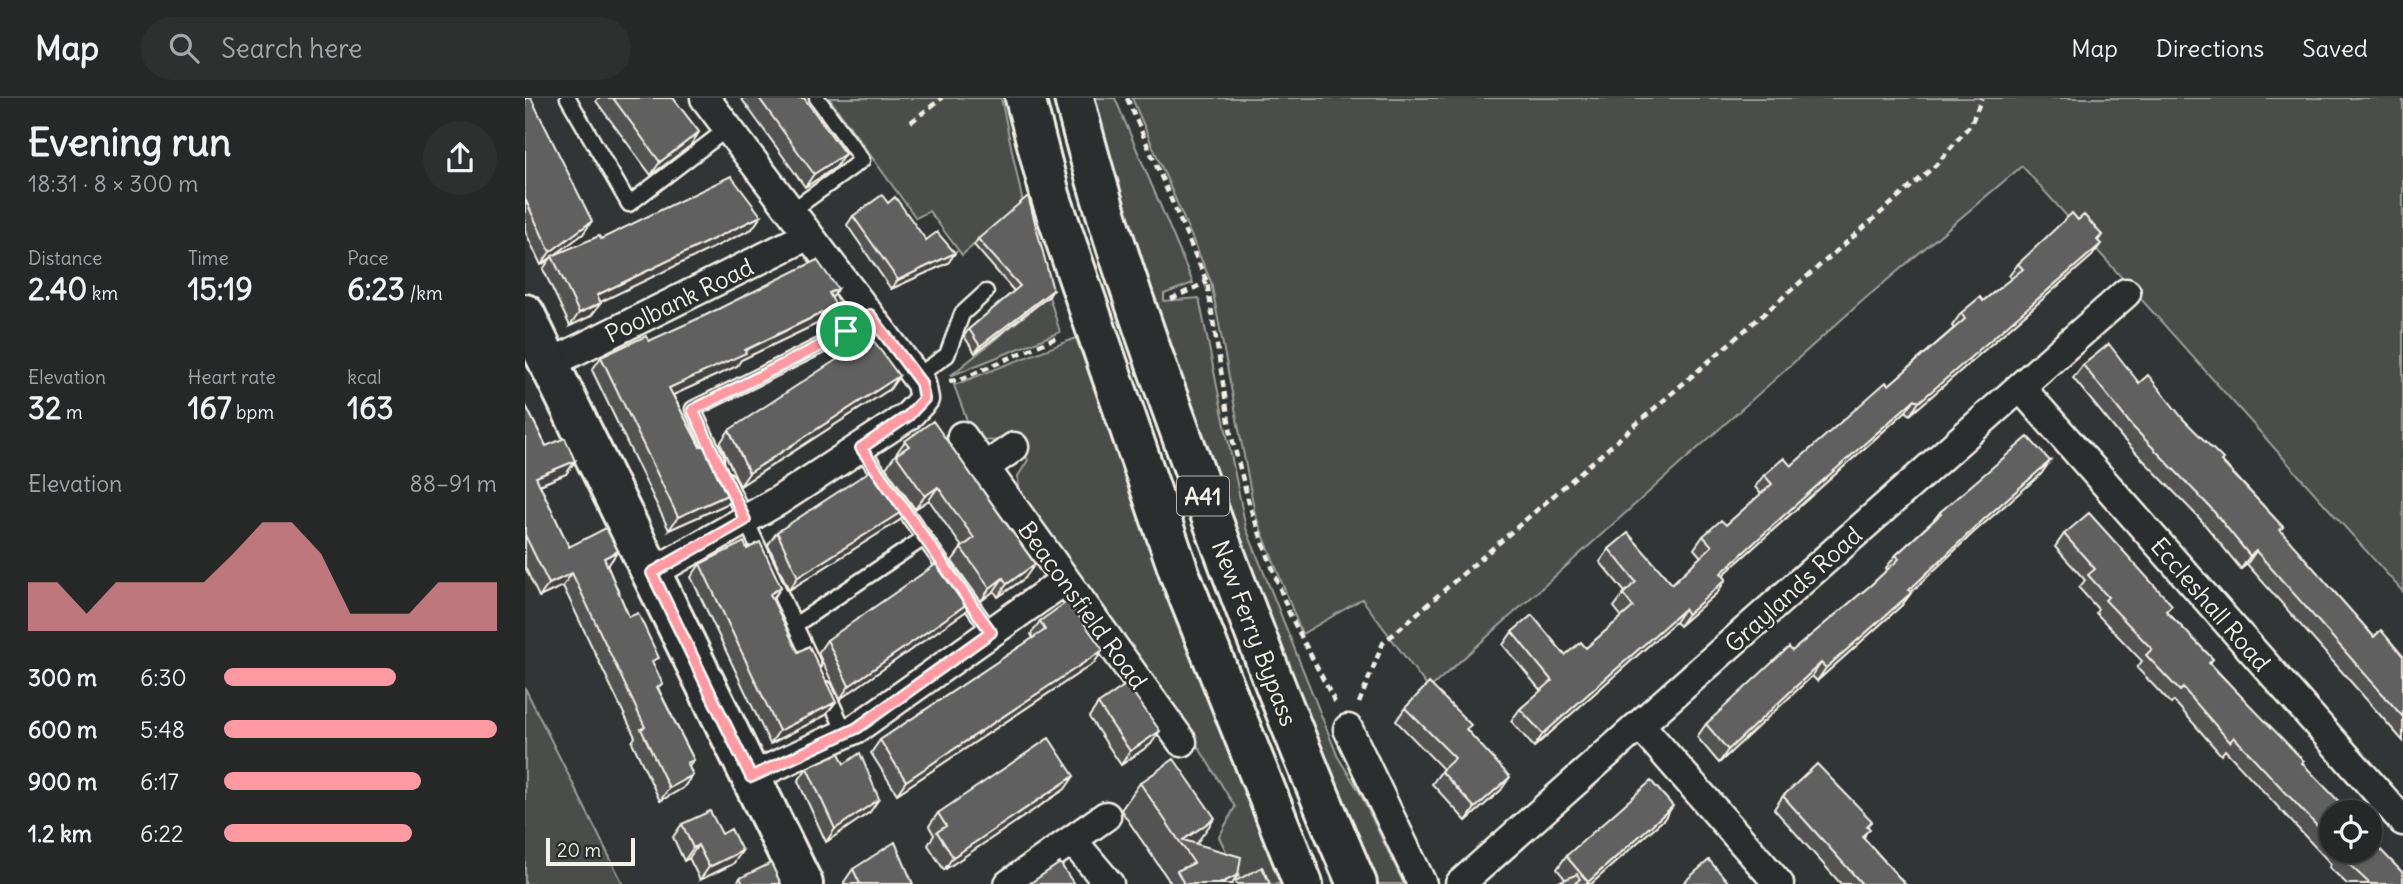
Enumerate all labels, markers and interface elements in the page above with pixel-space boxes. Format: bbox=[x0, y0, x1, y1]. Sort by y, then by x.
search box bbox=[141, 17, 631, 80]
text: Map bbox=[35, 27, 99, 69]
icon: search bbox=[165, 29, 203, 67]
text: Search here bbox=[221, 32, 362, 65]
text: Map bbox=[2071, 33, 2118, 63]
text: Directions bbox=[2156, 33, 2264, 63]
text: Saved bbox=[2302, 33, 2368, 63]
text: Evening run bbox=[28, 119, 231, 166]
button: share bbox=[423, 121, 497, 195]
text: 18:31 · 8 × 300 m bbox=[28, 169, 198, 198]
text: Distance bbox=[28, 246, 102, 270]
text: Time bbox=[188, 246, 229, 270]
text: Pace bbox=[347, 246, 389, 270]
street label: Poolbank Road bbox=[600, 251, 758, 349]
text: 2.40 bbox=[28, 270, 87, 308]
text: 15:19 bbox=[188, 270, 253, 308]
text: 6:23 bbox=[347, 270, 405, 308]
text: km bbox=[87, 281, 118, 305]
text: /km bbox=[405, 281, 443, 305]
pin bbox=[816, 301, 876, 361]
icon: arrive bbox=[827, 312, 865, 350]
text: Elevation bbox=[28, 365, 106, 389]
text: Heart rate bbox=[188, 365, 276, 389]
text: kcal bbox=[347, 365, 382, 389]
text: 32 bbox=[28, 389, 61, 427]
text: 167 bbox=[188, 389, 232, 427]
text: 163 bbox=[347, 389, 394, 427]
text: m bbox=[61, 400, 83, 424]
text: bpm bbox=[232, 400, 274, 424]
text: Elevation bbox=[28, 469, 122, 498]
text: 88–91 m bbox=[409, 469, 497, 498]
road number: A41 bbox=[1177, 476, 1229, 516]
street label: Beaconsfield Road bbox=[1012, 515, 1154, 695]
street label: Graylands Road bbox=[1718, 520, 1868, 658]
street label: Eccleshall Road bbox=[2145, 531, 2277, 677]
street label: New Ferry Bypass bbox=[1206, 536, 1304, 730]
text: 300 m bbox=[28, 663, 97, 692]
text: 6:30 bbox=[140, 663, 187, 692]
text: 600 m bbox=[28, 715, 97, 744]
text: 5:48 bbox=[140, 715, 185, 744]
text: 900 m bbox=[28, 767, 97, 796]
text: 6:17 bbox=[140, 767, 179, 796]
map controls bbox=[2319, 800, 2382, 863]
button: locate bbox=[2319, 800, 2382, 863]
text: 1.2 km bbox=[28, 819, 92, 848]
text: 6:22 bbox=[140, 819, 184, 848]
scale bar bbox=[546, 835, 635, 867]
text: 20 m bbox=[557, 838, 601, 862]

